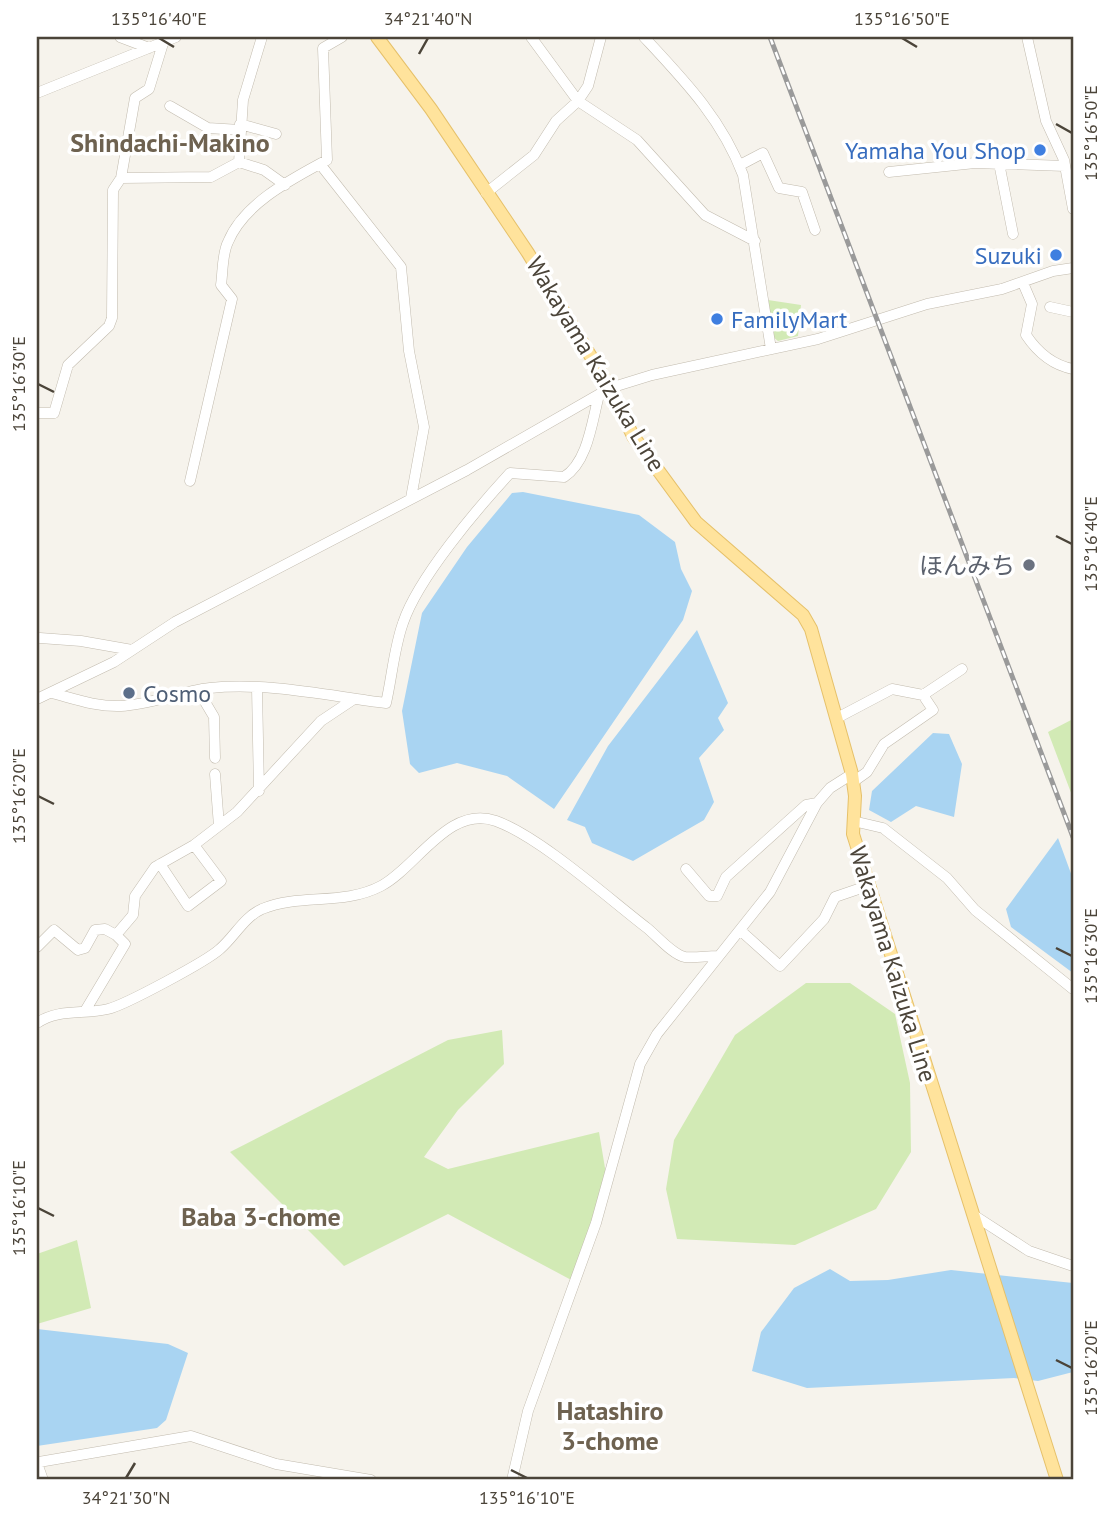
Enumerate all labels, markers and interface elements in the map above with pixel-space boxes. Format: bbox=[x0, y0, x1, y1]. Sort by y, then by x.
text: 135°16'40"E bbox=[111, 7, 207, 30]
text: 34°21'40"N bbox=[384, 7, 472, 30]
text: 135°16'50"E bbox=[854, 7, 950, 30]
text: 135°16'50"E bbox=[1079, 85, 1102, 181]
district label: Shindachi-Makino bbox=[70, 126, 270, 159]
place label: Yamaha You Shop bbox=[845, 135, 1026, 166]
marker: Yamaha You Shop bbox=[1032, 142, 1048, 158]
place label: Suzuki bbox=[975, 240, 1042, 271]
marker: Suzuki bbox=[1048, 247, 1064, 263]
street label: Wakayama Kaizuka Line bbox=[520, 251, 672, 477]
place label: FamilyMart bbox=[731, 304, 847, 335]
marker: FamilyMart bbox=[709, 311, 725, 327]
text: 135°16'30"E bbox=[7, 336, 30, 432]
text: 135°16'40"E bbox=[1079, 496, 1102, 592]
place label: ほんみち bbox=[919, 550, 1015, 581]
marker: ほんみち bbox=[1021, 557, 1037, 573]
place label: Cosmo bbox=[143, 678, 211, 709]
marker: Cosmo bbox=[121, 685, 137, 701]
text: 135°16'20"E bbox=[7, 748, 30, 844]
street label: Wakayama Kaizuka Line bbox=[842, 842, 944, 1086]
text: 135°16'30"E bbox=[1079, 908, 1102, 1004]
text: 135°16'10"E bbox=[7, 1160, 30, 1256]
district label: Baba 3-chome bbox=[181, 1200, 341, 1233]
text: 135°16'20"E bbox=[1079, 1320, 1102, 1416]
district label: Hatashiro 3-chome bbox=[556, 1394, 664, 1457]
text: 34°21'30"N bbox=[82, 1486, 170, 1509]
text: 135°16'10"E bbox=[479, 1486, 575, 1509]

